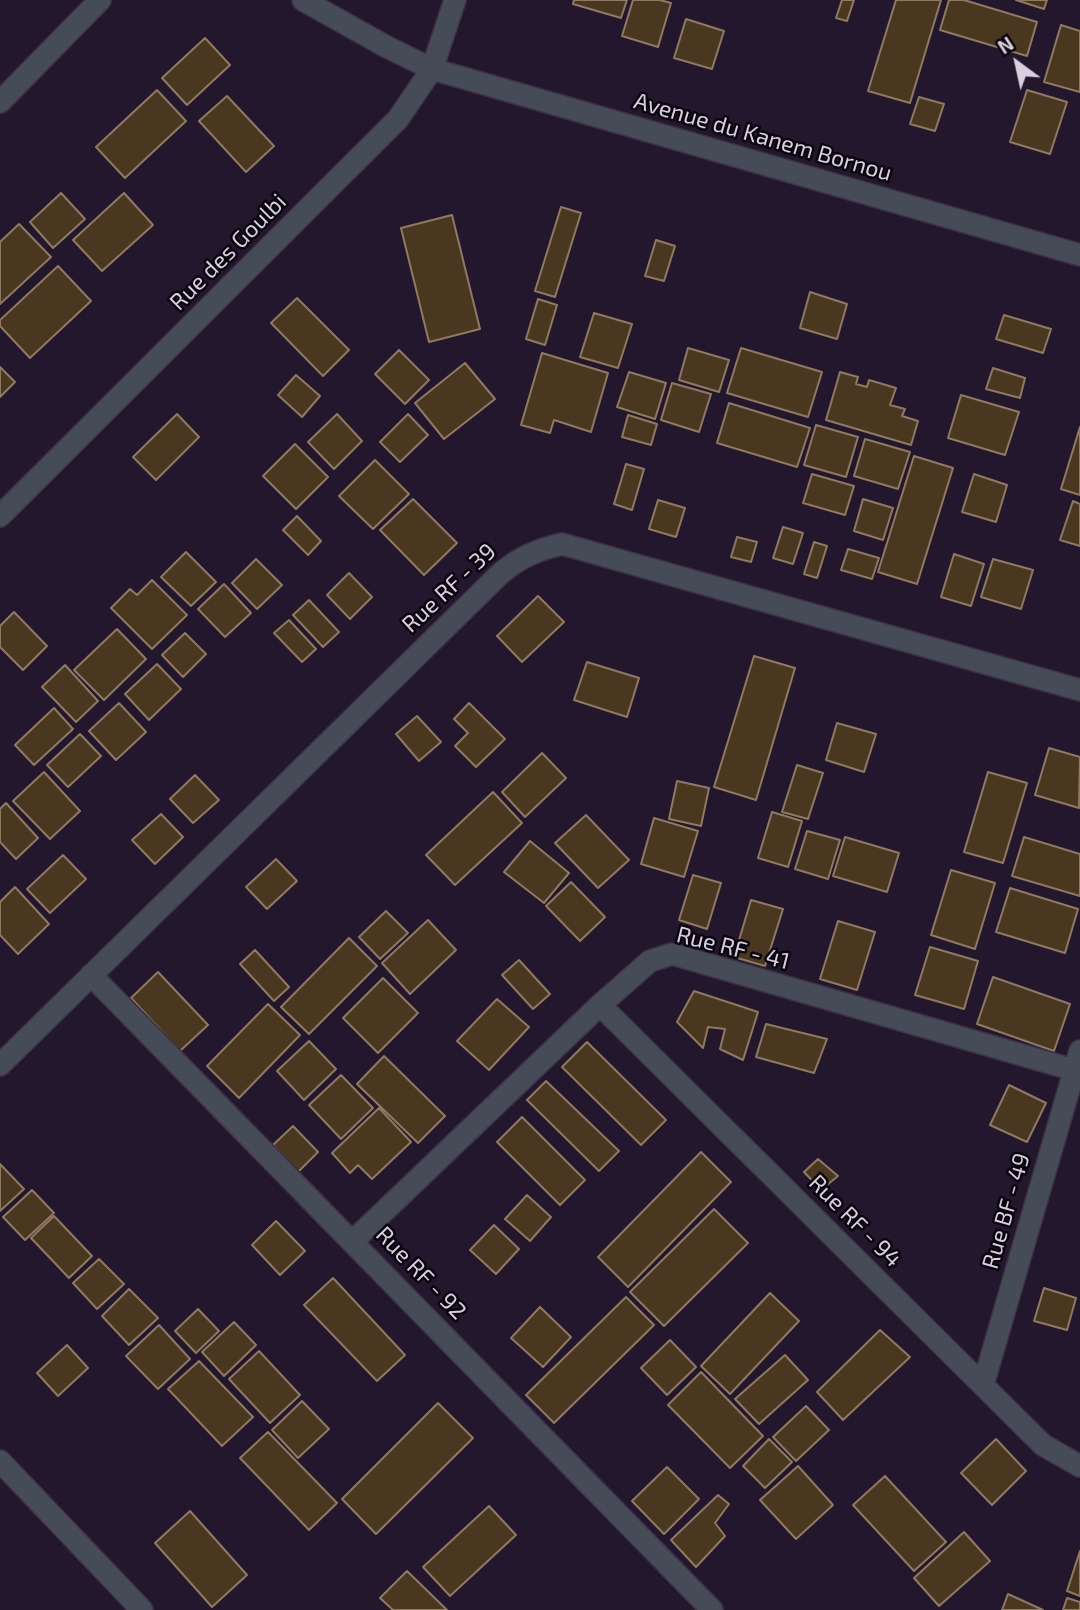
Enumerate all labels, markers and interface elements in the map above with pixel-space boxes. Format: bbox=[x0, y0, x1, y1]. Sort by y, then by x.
north arrow bbox=[982, 28, 1052, 98]
text: N bbox=[993, 32, 1017, 58]
street label: Avenue du Kanem Bornou bbox=[631, 87, 895, 187]
street label: Rue des Goulbi bbox=[164, 188, 292, 316]
street label: Rue RF - 39 bbox=[396, 538, 502, 638]
street label: Rue RF - 41 bbox=[674, 921, 792, 975]
street label: Rue BF - 49 bbox=[976, 1150, 1036, 1272]
street label: Rue RF - 94 bbox=[803, 1169, 907, 1273]
street label: Rue RF - 92 bbox=[370, 1221, 472, 1325]

